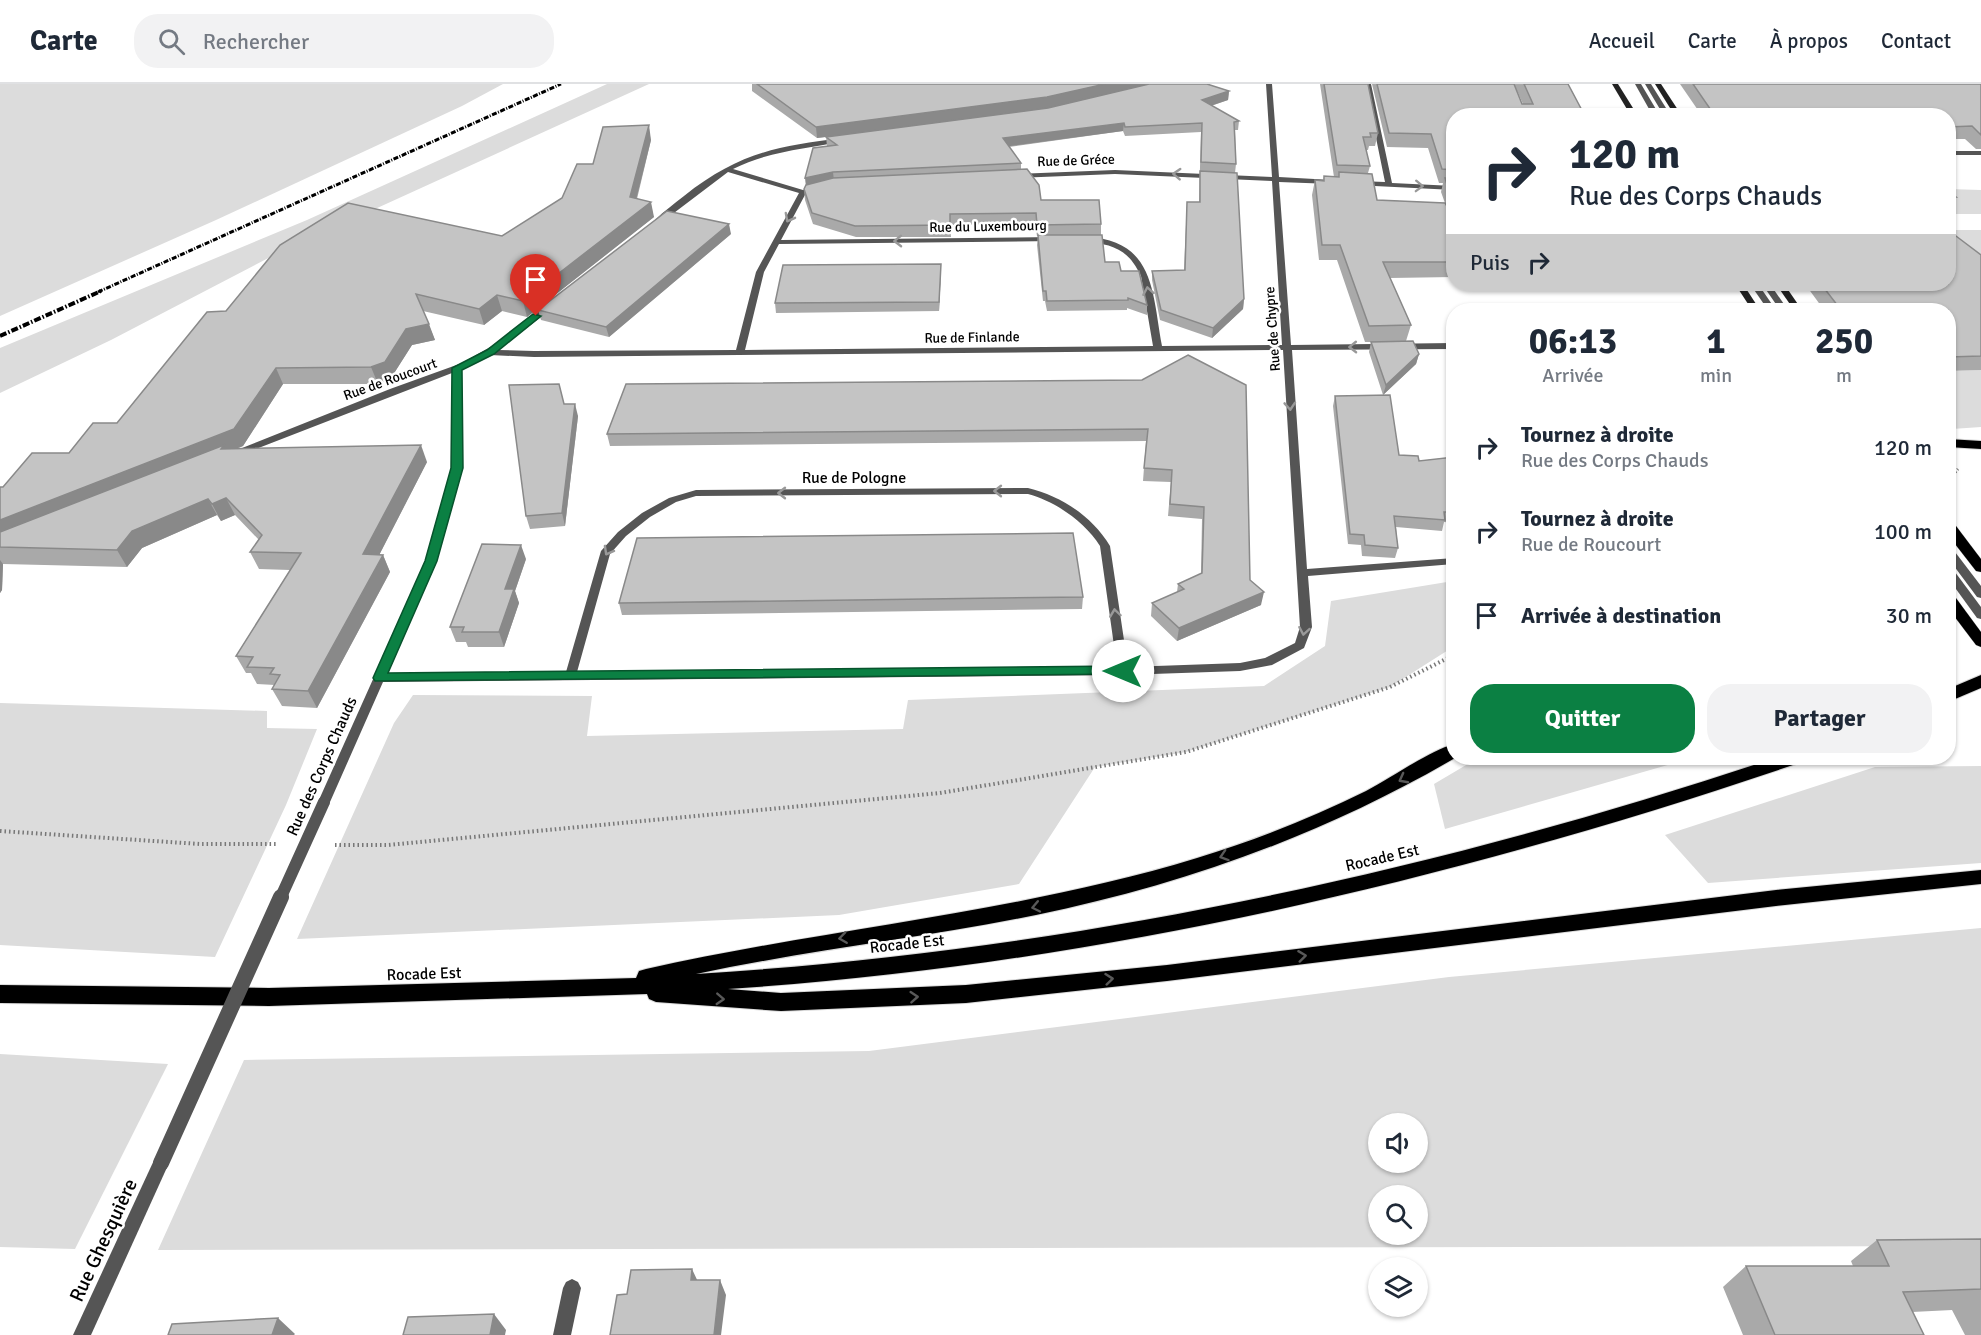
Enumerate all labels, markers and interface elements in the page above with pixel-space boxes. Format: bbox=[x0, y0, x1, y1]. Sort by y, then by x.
search box bbox=[134, 14, 554, 68]
text: Carte bbox=[30, 24, 98, 58]
icon: search bbox=[155, 25, 188, 58]
text: Rechercher bbox=[203, 28, 309, 55]
text: Accueil bbox=[1589, 28, 1655, 54]
text: Carte bbox=[1688, 28, 1737, 54]
text: À propos bbox=[1770, 28, 1848, 54]
text: Contact bbox=[1881, 28, 1951, 54]
text: 120 m bbox=[1569, 129, 1680, 180]
icon: right bbox=[1470, 132, 1548, 210]
street label: Rue de Gréce bbox=[1037, 151, 1115, 170]
one-way arrow bbox=[1172, 168, 1181, 181]
one-way arrow bbox=[1415, 180, 1424, 193]
text: Rue des Corps Chauds bbox=[1569, 180, 1822, 213]
one-way arrow bbox=[785, 212, 796, 223]
street label: Rue du Luxembourg bbox=[929, 217, 1047, 236]
one-way arrow bbox=[893, 234, 902, 247]
icon: right bbox=[1522, 246, 1555, 279]
text: Puis bbox=[1470, 249, 1510, 276]
pin bbox=[510, 254, 561, 316]
icon: arrive bbox=[519, 263, 552, 296]
one-way arrow bbox=[1142, 286, 1154, 296]
street label: Rue de Chypre bbox=[1261, 286, 1284, 372]
text: 06:13 bbox=[1529, 319, 1617, 364]
text: 1 bbox=[1706, 319, 1726, 364]
text: 250 bbox=[1815, 319, 1873, 364]
street label: Rue de Finlande bbox=[924, 328, 1020, 347]
one-way arrow bbox=[1349, 341, 1358, 354]
street label: Rue de Roucourt bbox=[341, 355, 439, 404]
text: Arrivée bbox=[1542, 363, 1604, 388]
text: min bbox=[1700, 363, 1732, 388]
text: m bbox=[1836, 363, 1852, 388]
one-way arrow bbox=[1283, 402, 1296, 411]
text: Tournez à droite bbox=[1521, 421, 1674, 448]
icon: right bbox=[1470, 431, 1503, 464]
text: 120 m bbox=[1874, 434, 1932, 461]
text: Rue des Corps Chauds bbox=[1521, 448, 1708, 473]
street label: Rue de Pologne bbox=[802, 468, 906, 488]
one-way arrow bbox=[994, 485, 1003, 497]
one-way arrow bbox=[778, 487, 787, 499]
text: Tournez à droite bbox=[1521, 505, 1674, 532]
icon: right bbox=[1470, 515, 1503, 548]
text: 100 m bbox=[1874, 518, 1932, 545]
text: Rue de Roucourt bbox=[1521, 532, 1661, 557]
one-way arrow bbox=[604, 545, 615, 555]
icon: arrive bbox=[1470, 599, 1503, 632]
text: Arrivée à destination bbox=[1521, 602, 1721, 629]
text: 30 m bbox=[1886, 602, 1932, 629]
one-way arrow bbox=[1109, 608, 1121, 617]
one-way arrow bbox=[1298, 626, 1311, 636]
position arrow bbox=[1091, 639, 1155, 703]
button: Quitter bbox=[1470, 684, 1695, 753]
button: Partager bbox=[1707, 684, 1932, 753]
street label: Rue des Corps Chauds bbox=[282, 694, 362, 839]
one-way arrow bbox=[1398, 772, 1409, 783]
street label: Rocade Est bbox=[1343, 840, 1421, 876]
one-way arrow bbox=[1219, 848, 1230, 861]
one-way arrow bbox=[1031, 900, 1041, 913]
street label: Rocade Est bbox=[869, 930, 946, 958]
one-way arrow bbox=[839, 932, 848, 944]
one-way arrow bbox=[1298, 951, 1307, 963]
street label: Rocade Est bbox=[386, 963, 462, 985]
one-way arrow bbox=[1104, 973, 1113, 986]
one-way arrow bbox=[910, 991, 919, 1004]
one-way arrow bbox=[715, 992, 724, 1005]
map controls bbox=[1368, 1113, 1428, 1317]
button: sound bbox=[1368, 1113, 1428, 1173]
street label: Rue Ghesquière bbox=[64, 1175, 143, 1306]
button: search bbox=[1368, 1185, 1428, 1245]
button: layers bbox=[1368, 1257, 1428, 1317]

